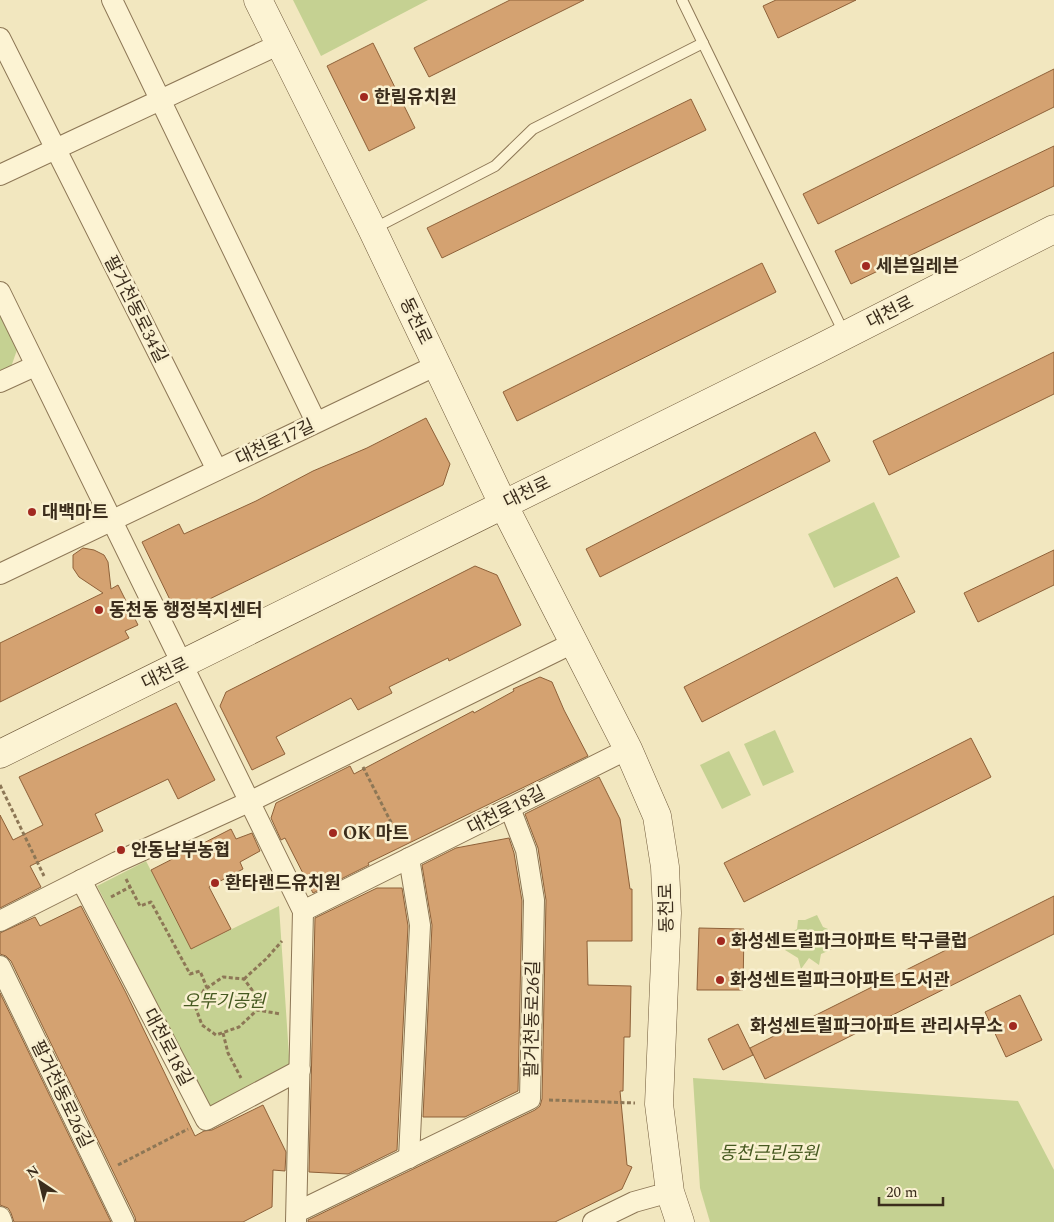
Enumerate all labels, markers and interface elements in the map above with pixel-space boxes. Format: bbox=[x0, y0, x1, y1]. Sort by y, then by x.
place label: 한림유치원 bbox=[374, 84, 457, 111]
marker: 한림유치원 bbox=[358, 91, 370, 103]
street label: 팔거천동로34길 bbox=[97, 251, 174, 368]
place label: 세븐일레븐 bbox=[876, 253, 959, 280]
marker: 세븐일레븐 bbox=[860, 260, 872, 272]
street label: 대천로 bbox=[862, 289, 918, 336]
street label: 동천로 bbox=[393, 293, 439, 349]
street label: 대천로17길 bbox=[231, 412, 319, 472]
street label: 대천로 bbox=[499, 469, 555, 515]
place label: 대백마트 bbox=[42, 499, 108, 526]
marker: 대백마트 bbox=[26, 506, 38, 518]
place label: 동천동 행정복지센터 bbox=[109, 597, 263, 624]
marker: 동천동 행정복지센터 bbox=[93, 604, 105, 616]
street label: 대천로 bbox=[137, 650, 193, 696]
street label: 대천로18길 bbox=[463, 779, 550, 842]
place label: OK 마트 bbox=[343, 820, 409, 847]
marker: OK 마트 bbox=[327, 827, 339, 839]
place label: 안동남부농협 bbox=[131, 837, 230, 864]
marker: 안동남부농협 bbox=[115, 844, 127, 856]
place label: 환타랜드유치원 bbox=[225, 870, 341, 897]
marker: 환타랜드유치원 bbox=[209, 877, 221, 889]
street label: 동천로 bbox=[653, 883, 680, 933]
place label: 화성센트럴파크아파트 탁구클럽 bbox=[731, 928, 967, 955]
marker: 화성센트럴파크아파트 탁구클럽 bbox=[715, 935, 727, 947]
street label: 팔거천동로26길 bbox=[518, 960, 547, 1078]
place label: 화성센트럴파크아파트 도서관 bbox=[730, 967, 950, 994]
marker: 화성센트럴파크아파트 도서관 bbox=[714, 974, 726, 986]
park label: 오뚜기공원 bbox=[183, 988, 267, 1015]
street label: 대천로18길 bbox=[136, 1004, 199, 1091]
place label: 화성센트럴파크아파트 관리사무소 bbox=[750, 1013, 1003, 1040]
marker: 화성센트럴파크아파트 관리사무소 bbox=[1007, 1020, 1019, 1032]
street label: 팔거천동로26길 bbox=[24, 1036, 99, 1153]
park label: 동천근린공원 bbox=[719, 1140, 820, 1167]
north arrow bbox=[15, 1157, 65, 1207]
text: N bbox=[22, 1160, 44, 1184]
scale bar bbox=[879, 1174, 943, 1206]
text: 20 m bbox=[886, 1181, 918, 1204]

